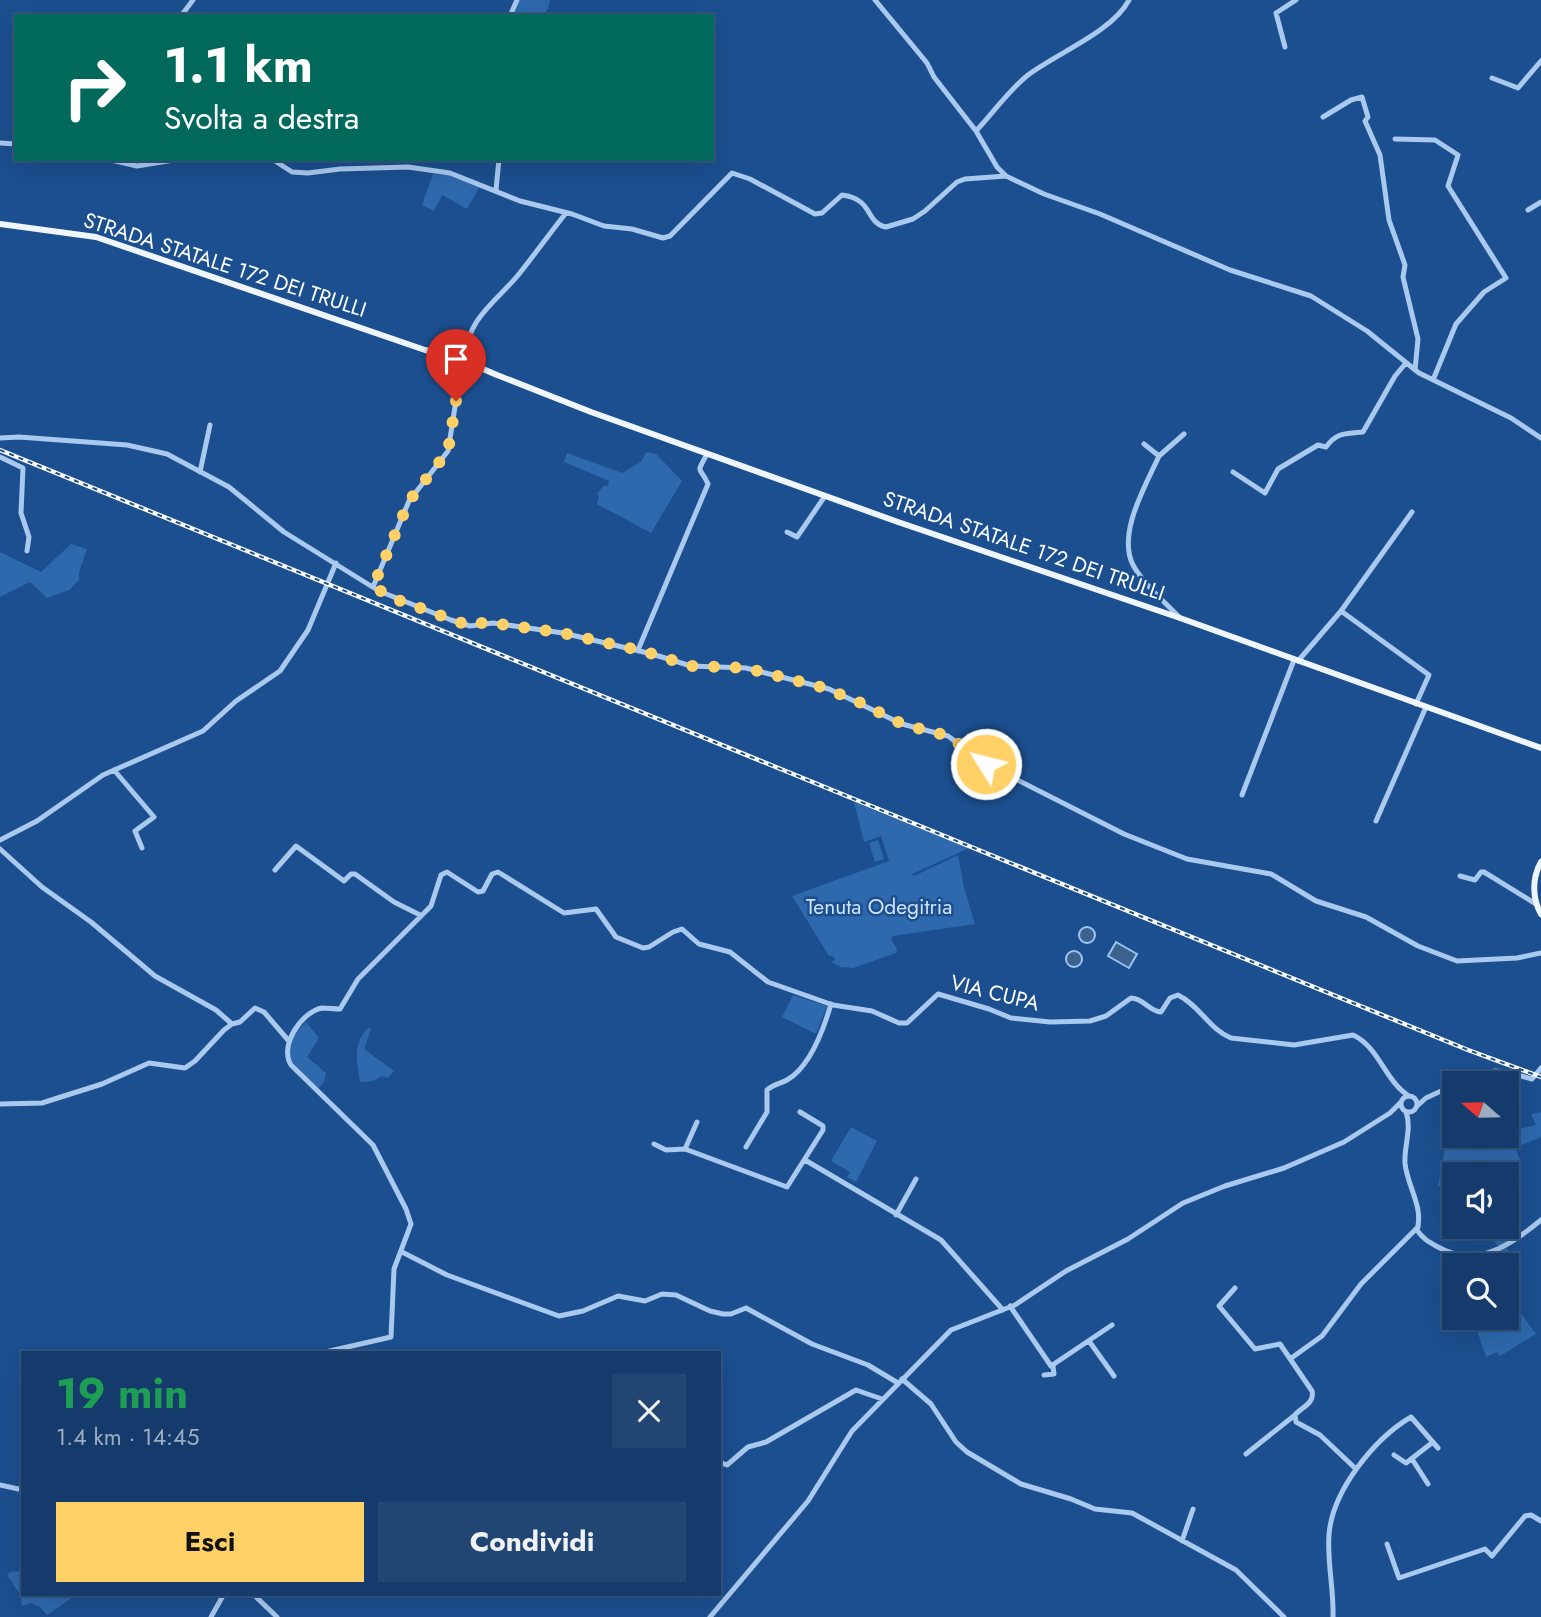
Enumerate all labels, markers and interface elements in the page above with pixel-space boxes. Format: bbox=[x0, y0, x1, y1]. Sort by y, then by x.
text: 1.1 km bbox=[164, 30, 313, 100]
icon: right bbox=[49, 42, 140, 133]
text: Svolta a destra bbox=[164, 95, 359, 141]
street label: STRADA STATALE 172 DEI TRULLI bbox=[80, 205, 370, 325]
pin bbox=[426, 329, 486, 401]
icon: arrive bbox=[437, 340, 475, 378]
street label: STRADA STATALE 172 DEI TRULLI bbox=[879, 484, 1169, 608]
position arrow bbox=[949, 727, 1023, 801]
park label: Tenuta Odegitria bbox=[806, 892, 952, 922]
street label: VIA CUPA bbox=[947, 967, 1043, 1019]
north arrow bbox=[1442, 1071, 1519, 1148]
map controls bbox=[1442, 1071, 1519, 1330]
button: sound bbox=[1442, 1162, 1519, 1239]
button: search bbox=[1442, 1253, 1519, 1330]
text: 19 min bbox=[56, 1363, 188, 1424]
button: close bbox=[612, 1374, 686, 1448]
text: 1.4 km · 14:45 bbox=[56, 1420, 199, 1454]
button: Esci bbox=[56, 1502, 364, 1582]
button: Condividi bbox=[378, 1502, 686, 1582]

